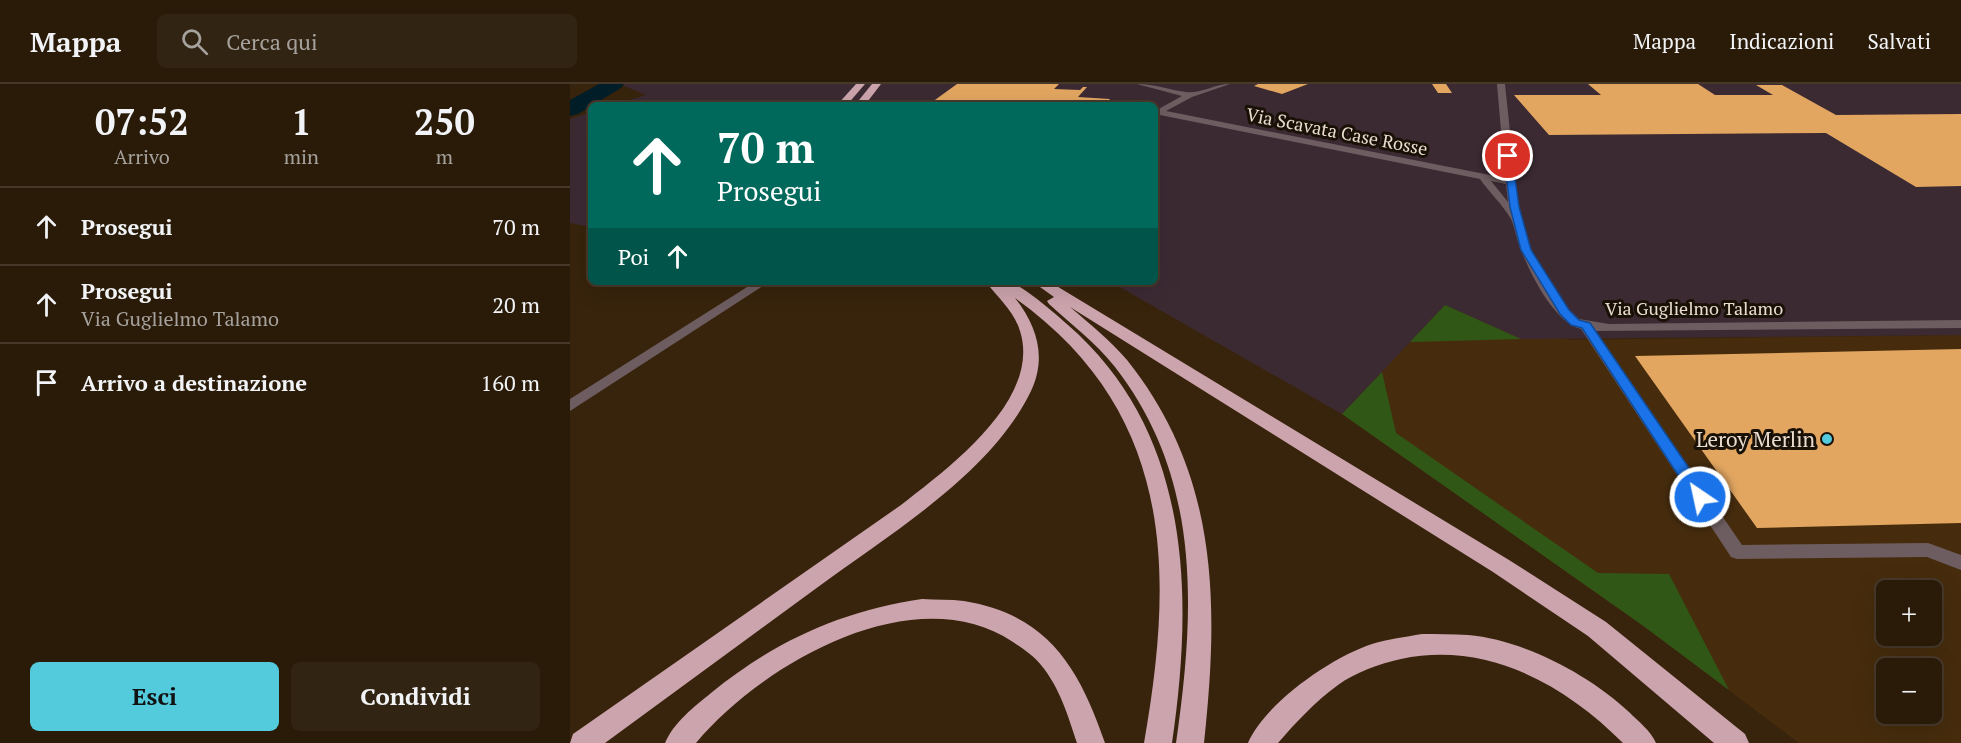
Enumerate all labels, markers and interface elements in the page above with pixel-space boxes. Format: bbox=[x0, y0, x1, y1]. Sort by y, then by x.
search box bbox=[157, 14, 577, 68]
text: Mappa bbox=[30, 23, 121, 60]
icon: search bbox=[178, 25, 211, 58]
text: Cerca qui bbox=[226, 27, 318, 56]
text: Mappa bbox=[1633, 27, 1696, 55]
text: Indicazioni bbox=[1729, 27, 1834, 55]
text: Salvati bbox=[1867, 27, 1931, 55]
text: 07:52 bbox=[95, 98, 189, 145]
text: 1 bbox=[291, 98, 312, 145]
text: 250 bbox=[414, 98, 475, 145]
street label: Via Scavata Case Rosse bbox=[1244, 102, 1430, 160]
text: 70 m bbox=[717, 119, 815, 175]
icon: ahead bbox=[618, 126, 696, 204]
pin bbox=[1482, 130, 1533, 181]
icon: arrive bbox=[1491, 139, 1524, 172]
text: Arrivo bbox=[114, 143, 170, 170]
text: min bbox=[284, 143, 319, 170]
text: m bbox=[436, 143, 453, 170]
text: Prosegui bbox=[717, 173, 821, 209]
icon: ahead bbox=[30, 210, 63, 243]
text: Prosegui bbox=[81, 212, 173, 241]
text: 70 m bbox=[492, 212, 540, 241]
icon: ahead bbox=[661, 240, 694, 273]
text: Poi bbox=[618, 242, 649, 271]
text: Prosegui bbox=[81, 276, 173, 305]
icon: ahead bbox=[30, 288, 63, 321]
text: 20 m bbox=[492, 290, 540, 319]
street label: Via Guglielmo Talamo bbox=[1605, 296, 1783, 320]
text: Via Guglielmo Talamo bbox=[81, 305, 279, 332]
icon: arrive bbox=[30, 366, 63, 399]
text: Arrivo a destinazione bbox=[81, 368, 307, 397]
text: 160 m bbox=[480, 368, 540, 397]
place label: Leroy Merlin bbox=[1696, 425, 1816, 453]
marker: Leroy Merlin bbox=[1820, 432, 1834, 446]
position arrow bbox=[1668, 465, 1732, 529]
map controls bbox=[1876, 580, 1942, 724]
button: + bbox=[1876, 580, 1942, 646]
button: − bbox=[1876, 658, 1942, 724]
button: Esci bbox=[30, 662, 279, 731]
button: Condividi bbox=[291, 662, 540, 731]

